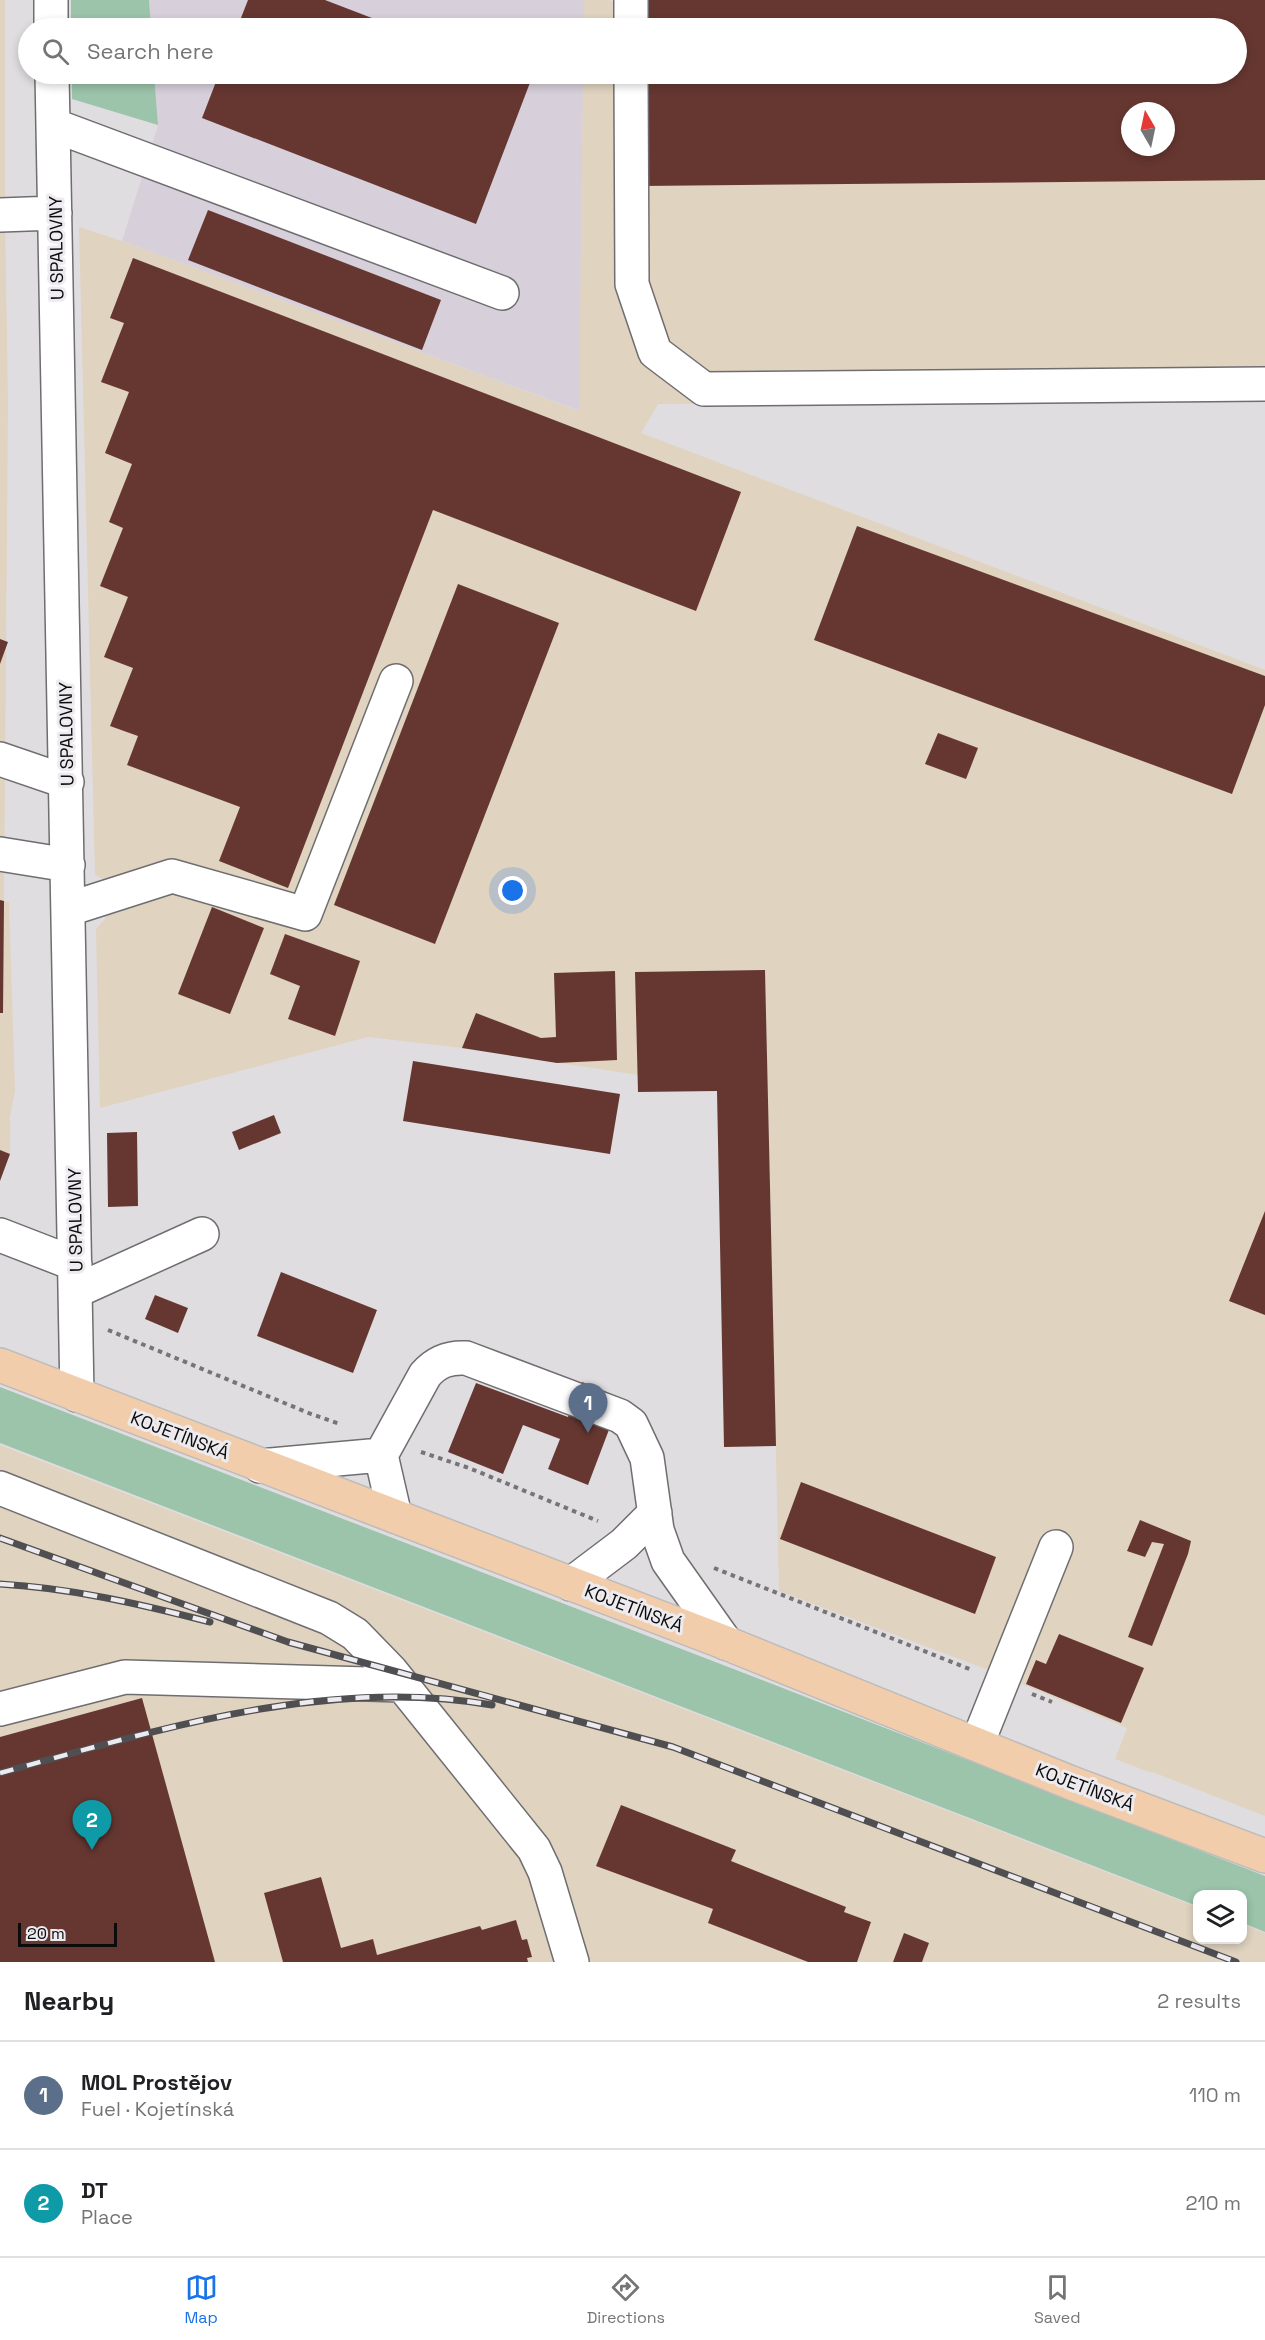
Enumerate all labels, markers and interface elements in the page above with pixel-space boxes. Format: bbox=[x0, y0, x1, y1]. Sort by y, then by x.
search box bbox=[18, 18, 1247, 84]
icon: search bbox=[39, 35, 72, 68]
text: Search here bbox=[87, 37, 214, 65]
north arrow bbox=[1121, 102, 1175, 156]
street label: U SPALOVNY bbox=[44, 196, 68, 300]
street label: U SPALOVNY bbox=[54, 682, 78, 786]
your location bbox=[498, 876, 527, 905]
street label: U SPALOVNY bbox=[63, 1168, 87, 1272]
pin: 1 bbox=[568, 1384, 608, 1433]
street label: KOJETÍNSKÁ bbox=[128, 1406, 232, 1464]
street label: KOJETÍNSKÁ bbox=[582, 1579, 686, 1637]
street label: KOJETÍNSKÁ bbox=[1033, 1758, 1137, 1816]
pin: 2 bbox=[72, 1800, 112, 1850]
map controls bbox=[1193, 1890, 1247, 1944]
button: layers bbox=[1193, 1890, 1247, 1944]
scale bar bbox=[18, 1920, 117, 1948]
text: 20 m bbox=[27, 1923, 65, 1944]
text: Nearby bbox=[24, 1984, 114, 2018]
text: 2 results bbox=[1157, 1988, 1241, 2014]
text: MOL Prostějov bbox=[81, 2068, 232, 2096]
text: 1 bbox=[39, 2082, 48, 2108]
text: 110 m bbox=[1189, 2082, 1241, 2108]
text: Fuel · Kojetínská bbox=[81, 2096, 234, 2122]
text: DT bbox=[81, 2176, 108, 2204]
text: 2 bbox=[38, 2190, 49, 2216]
text: 210 m bbox=[1185, 2190, 1241, 2216]
text: Place bbox=[81, 2204, 133, 2230]
tab: Map bbox=[184, 2271, 218, 2328]
tab: Directions bbox=[587, 2271, 665, 2328]
tab: Saved bbox=[1034, 2271, 1081, 2328]

